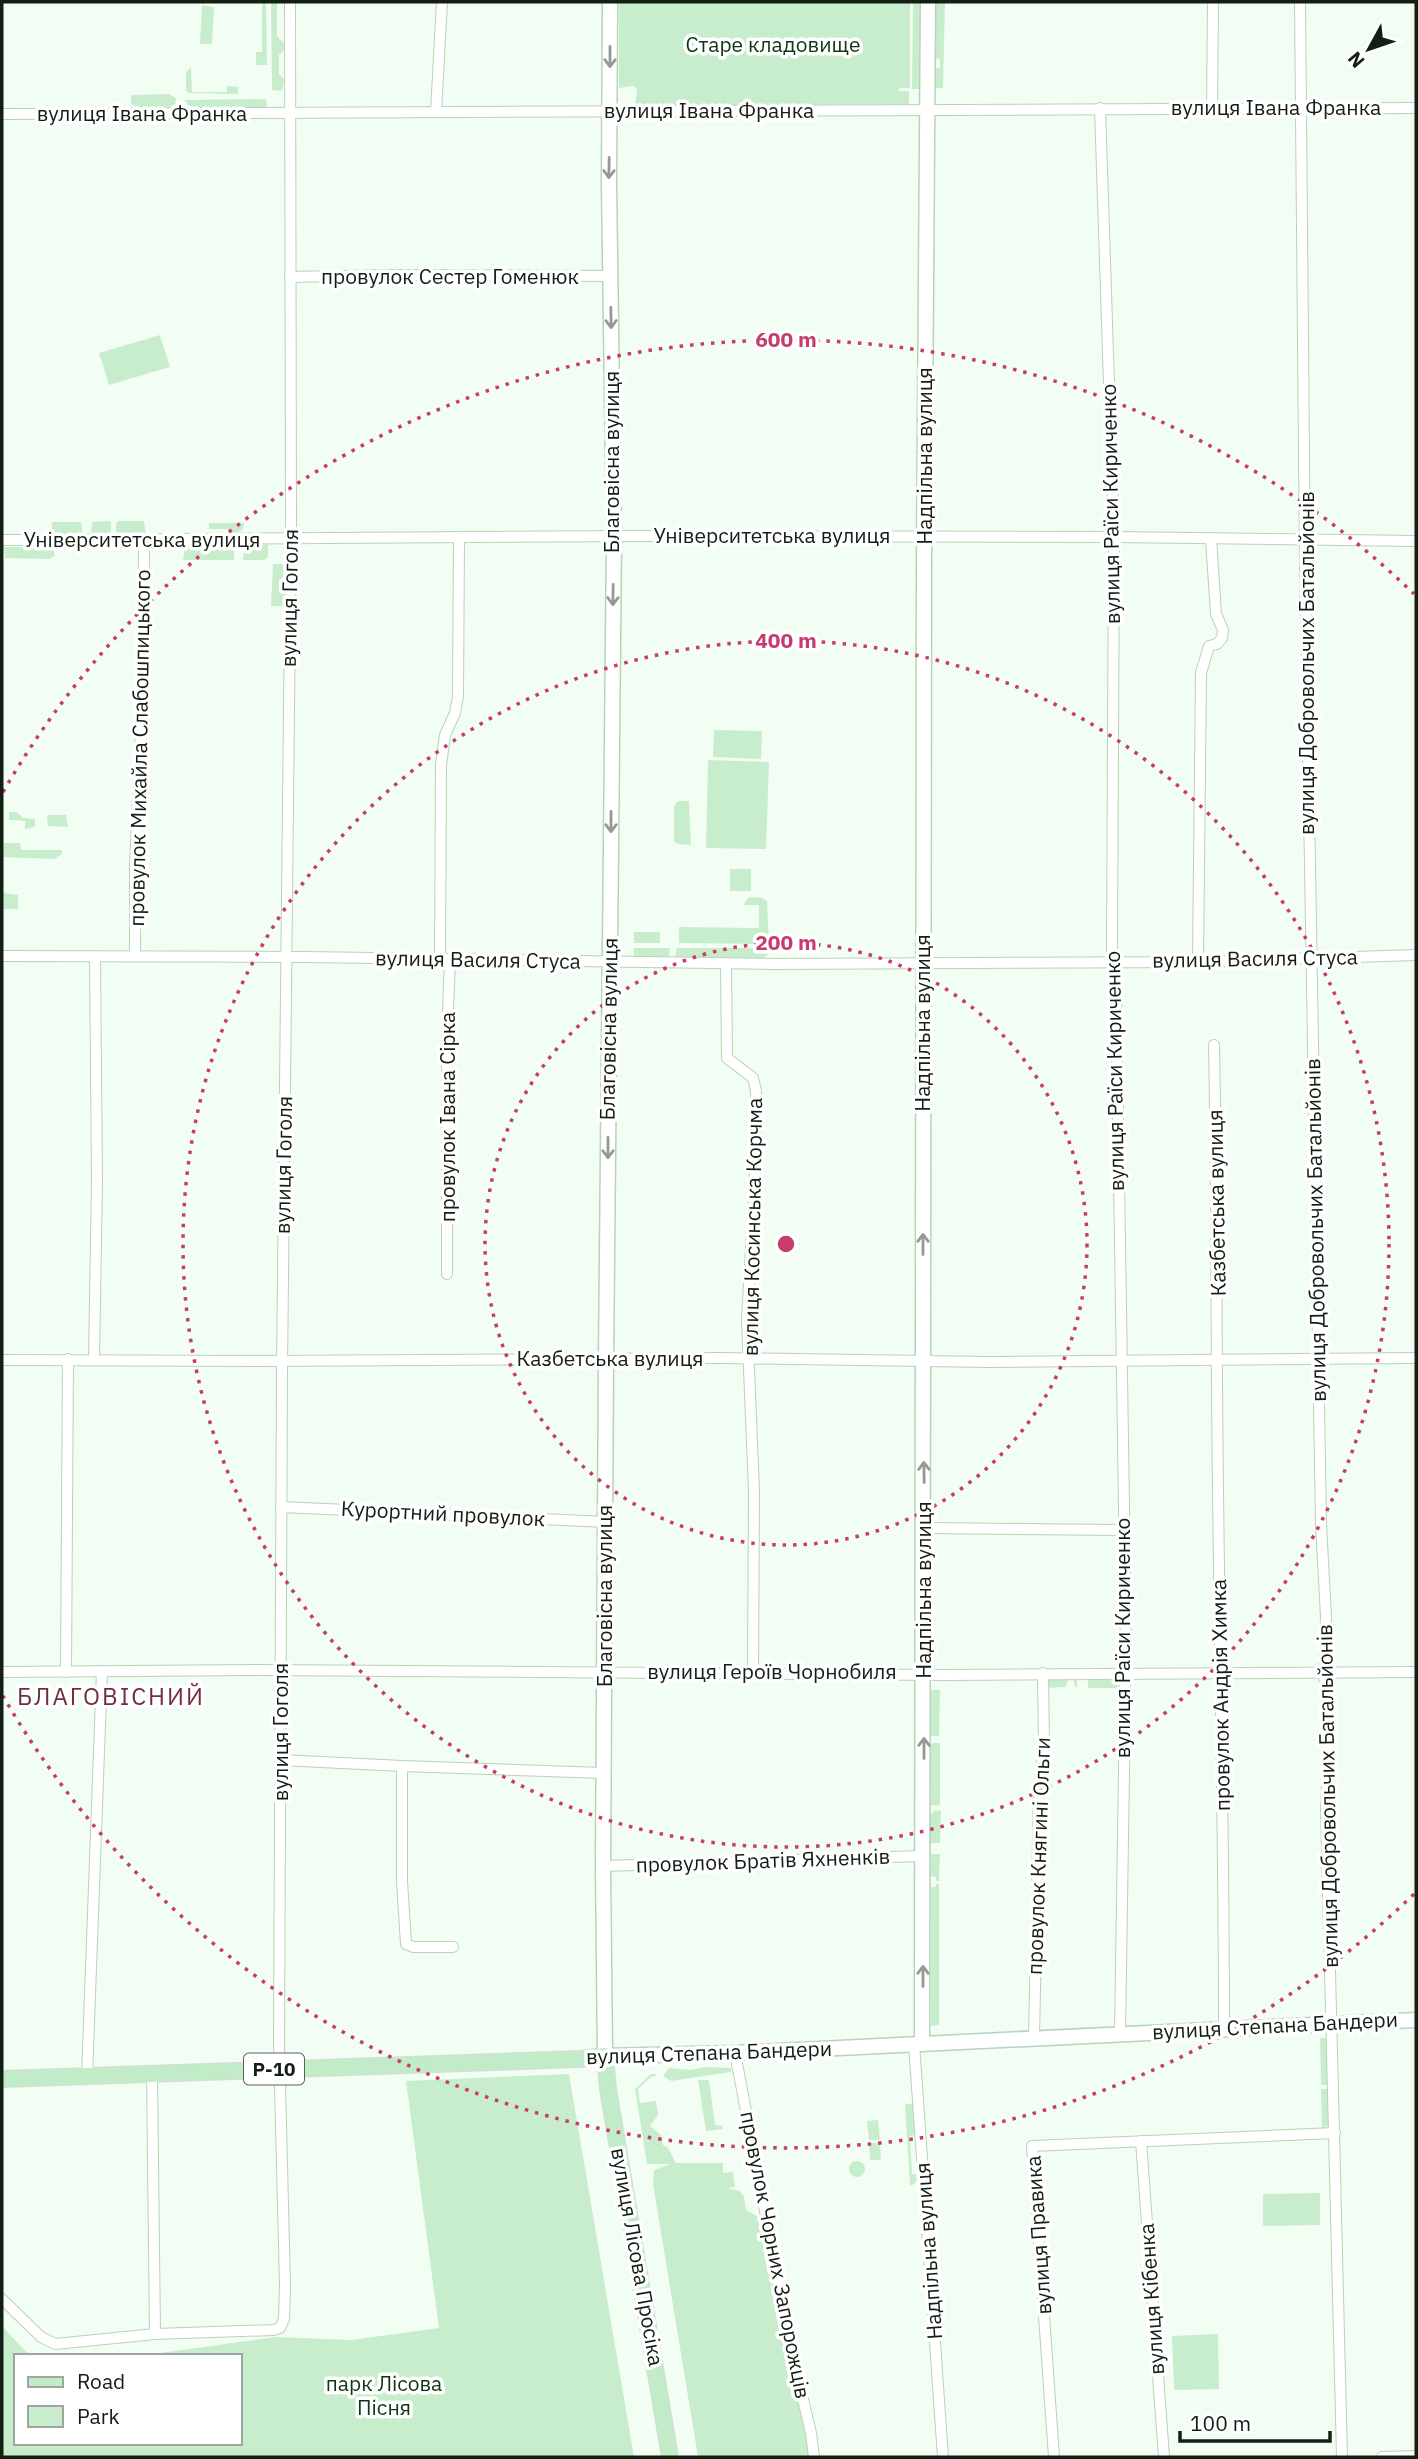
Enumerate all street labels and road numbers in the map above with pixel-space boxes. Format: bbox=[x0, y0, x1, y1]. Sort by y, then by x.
street label: вулиця Івана Франка bbox=[1171, 93, 1381, 121]
street label: вулиця Івана Франка bbox=[604, 96, 814, 124]
street label: вулиця Івана Франка bbox=[37, 99, 247, 127]
street label: провулок Сестер Гоменюк bbox=[321, 262, 579, 290]
street label: Надпільна вулиця bbox=[910, 367, 938, 545]
street label: Благовісна вулиця bbox=[597, 371, 625, 553]
street label: вулиця Раїси Кириченко bbox=[1094, 384, 1126, 624]
street label: вулиця Добровольчих Батальйонів bbox=[1292, 491, 1320, 835]
street label: Університетська вулиця bbox=[654, 521, 890, 549]
street label: Університетська вулиця bbox=[24, 525, 260, 553]
street label: вулиця Гоголя bbox=[274, 529, 304, 667]
street label: провулок Михайла Слабошпицького bbox=[122, 569, 156, 927]
street label: Надпільна вулиця bbox=[908, 934, 936, 1112]
street label: Благовісна вулиця bbox=[592, 937, 624, 1121]
street label: вулиця Василя Стуса bbox=[1152, 942, 1358, 974]
street label: вулиця Василя Стуса bbox=[375, 943, 581, 975]
street label: вулиця Раїси Кириченко bbox=[1098, 951, 1130, 1191]
street label: провулок Івана Сірка bbox=[433, 1012, 461, 1222]
street label: вулиця Добровольчих Батальйонів bbox=[1298, 1058, 1332, 1402]
street label: вулиця Гоголя bbox=[268, 1096, 298, 1234]
street label: вулиця Косинська Корчма bbox=[736, 1097, 768, 1356]
street label: Казбетська вулиця bbox=[1200, 1109, 1232, 1297]
street label: Казбетська вулиця bbox=[516, 1344, 704, 1372]
street label: Курортний провулок bbox=[340, 1494, 546, 1532]
street label: Надпільна вулиця bbox=[909, 1501, 937, 1679]
street label: Благовісна вулиця bbox=[590, 1505, 618, 1687]
street label: вулиця Раїси Кириченко bbox=[1108, 1518, 1136, 1758]
street label: провулок Андрія Химка bbox=[1204, 1579, 1236, 1811]
street label: вулиця Добровольчих Батальйонів bbox=[1310, 1624, 1344, 1968]
street label: вулиця Героїв Чорнобиля bbox=[647, 1657, 897, 1685]
street label: вулиця Гоголя bbox=[266, 1663, 294, 1801]
street label: провулок Княгині Ольги bbox=[1020, 1737, 1056, 1975]
street label: провулок Братів Яхненків bbox=[635, 1842, 891, 1878]
street label: вулиця Степана Бандери bbox=[1151, 2005, 1399, 2045]
street label: вулиця Степана Бандери bbox=[585, 2034, 832, 2070]
road number: Р-10 bbox=[244, 2054, 304, 2084]
street label: провулок Чорних Запорожців bbox=[734, 2109, 818, 2401]
street label: вулиця Лісова Просіка bbox=[605, 2145, 671, 2368]
street label: вулиця Правика bbox=[1018, 2155, 1058, 2315]
street label: Надпільна вулиця bbox=[908, 2162, 948, 2341]
street label: вулиця Кібенка bbox=[1132, 2222, 1170, 2376]

